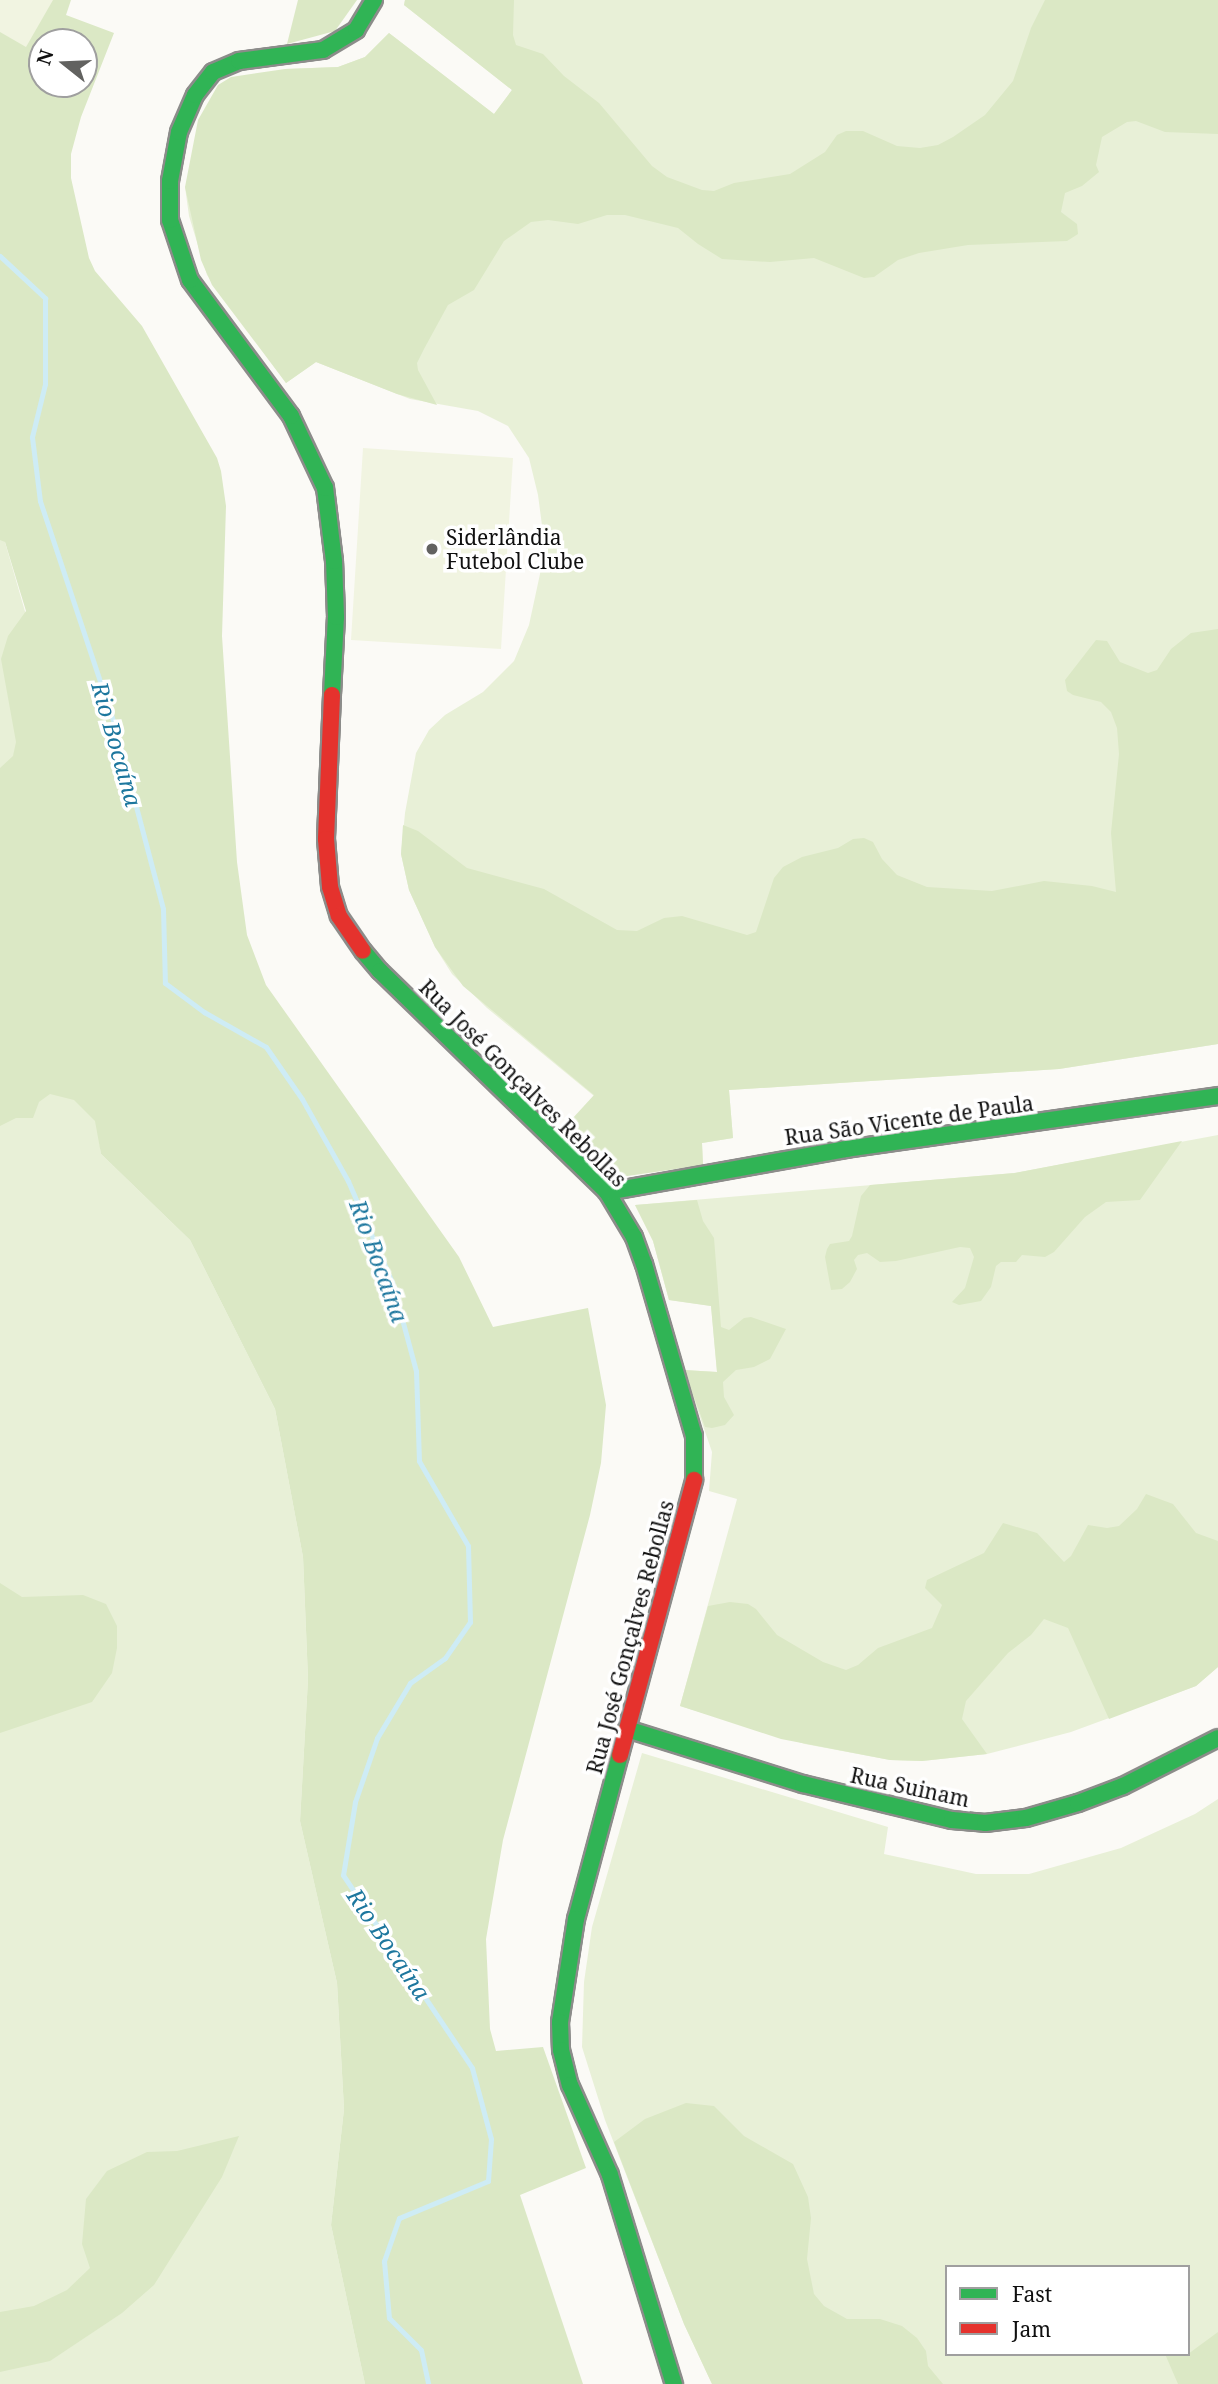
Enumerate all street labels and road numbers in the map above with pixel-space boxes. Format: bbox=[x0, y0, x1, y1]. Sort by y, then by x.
street label: Rua José Gonçalves Rebollas bbox=[414, 974, 632, 1192]
street label: Rua São Vicente de Paula bbox=[783, 1090, 1035, 1150]
street label: Rua José Gonçalves Rebollas bbox=[581, 1497, 679, 1777]
street label: Rua Suinam bbox=[848, 1762, 972, 1812]

